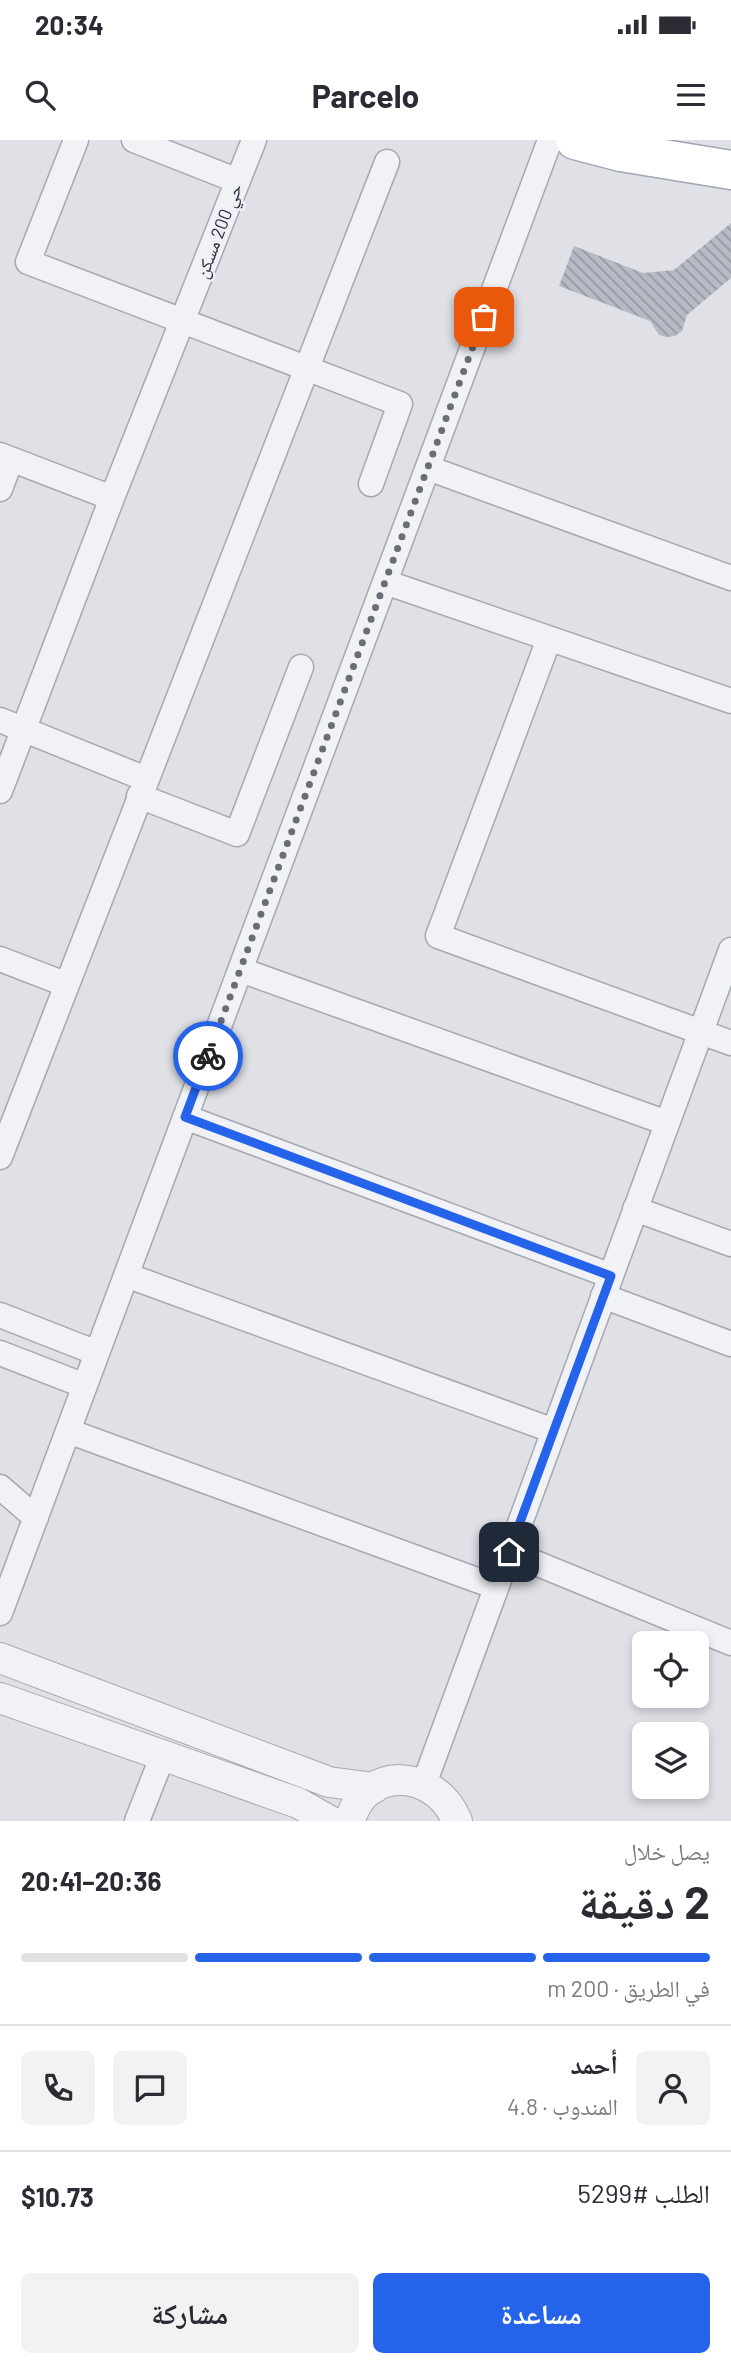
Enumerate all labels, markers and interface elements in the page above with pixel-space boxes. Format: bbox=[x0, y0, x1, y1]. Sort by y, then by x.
text: 20:34 bbox=[35, 9, 104, 40]
icon: search bbox=[21, 76, 59, 114]
text: Parcelo bbox=[312, 76, 419, 114]
icon: menu bbox=[672, 76, 710, 114]
street label: حي 200 مسكن bbox=[190, 180, 251, 283]
pin bbox=[454, 287, 514, 347]
icon: bag bbox=[465, 298, 503, 336]
courier bbox=[173, 1021, 243, 1091]
icon: bike bbox=[189, 1037, 227, 1075]
pin bbox=[479, 1522, 539, 1582]
icon: home bbox=[490, 1533, 528, 1571]
map controls bbox=[632, 1631, 709, 1799]
button: locate bbox=[632, 1631, 709, 1708]
button: layers bbox=[632, 1722, 709, 1799]
text: يصل خلال bbox=[624, 1837, 710, 1865]
text: 20:36–20:41 bbox=[21, 1865, 162, 1896]
text: 2 دقيقة bbox=[578, 1873, 710, 1928]
text: في الطريق · 200 m bbox=[547, 1974, 710, 2002]
text: أحمد bbox=[570, 2048, 618, 2079]
button: phone bbox=[21, 2051, 95, 2125]
button: chat bbox=[113, 2051, 187, 2125]
button: person bbox=[636, 2051, 710, 2125]
text: المندوب · 4.8 bbox=[507, 2092, 618, 2120]
text: الطلب #5299 bbox=[578, 2177, 710, 2208]
text: $10.73 bbox=[21, 2181, 94, 2212]
button: مشاركة bbox=[21, 2273, 359, 2353]
button: مساعدة bbox=[373, 2273, 710, 2353]

